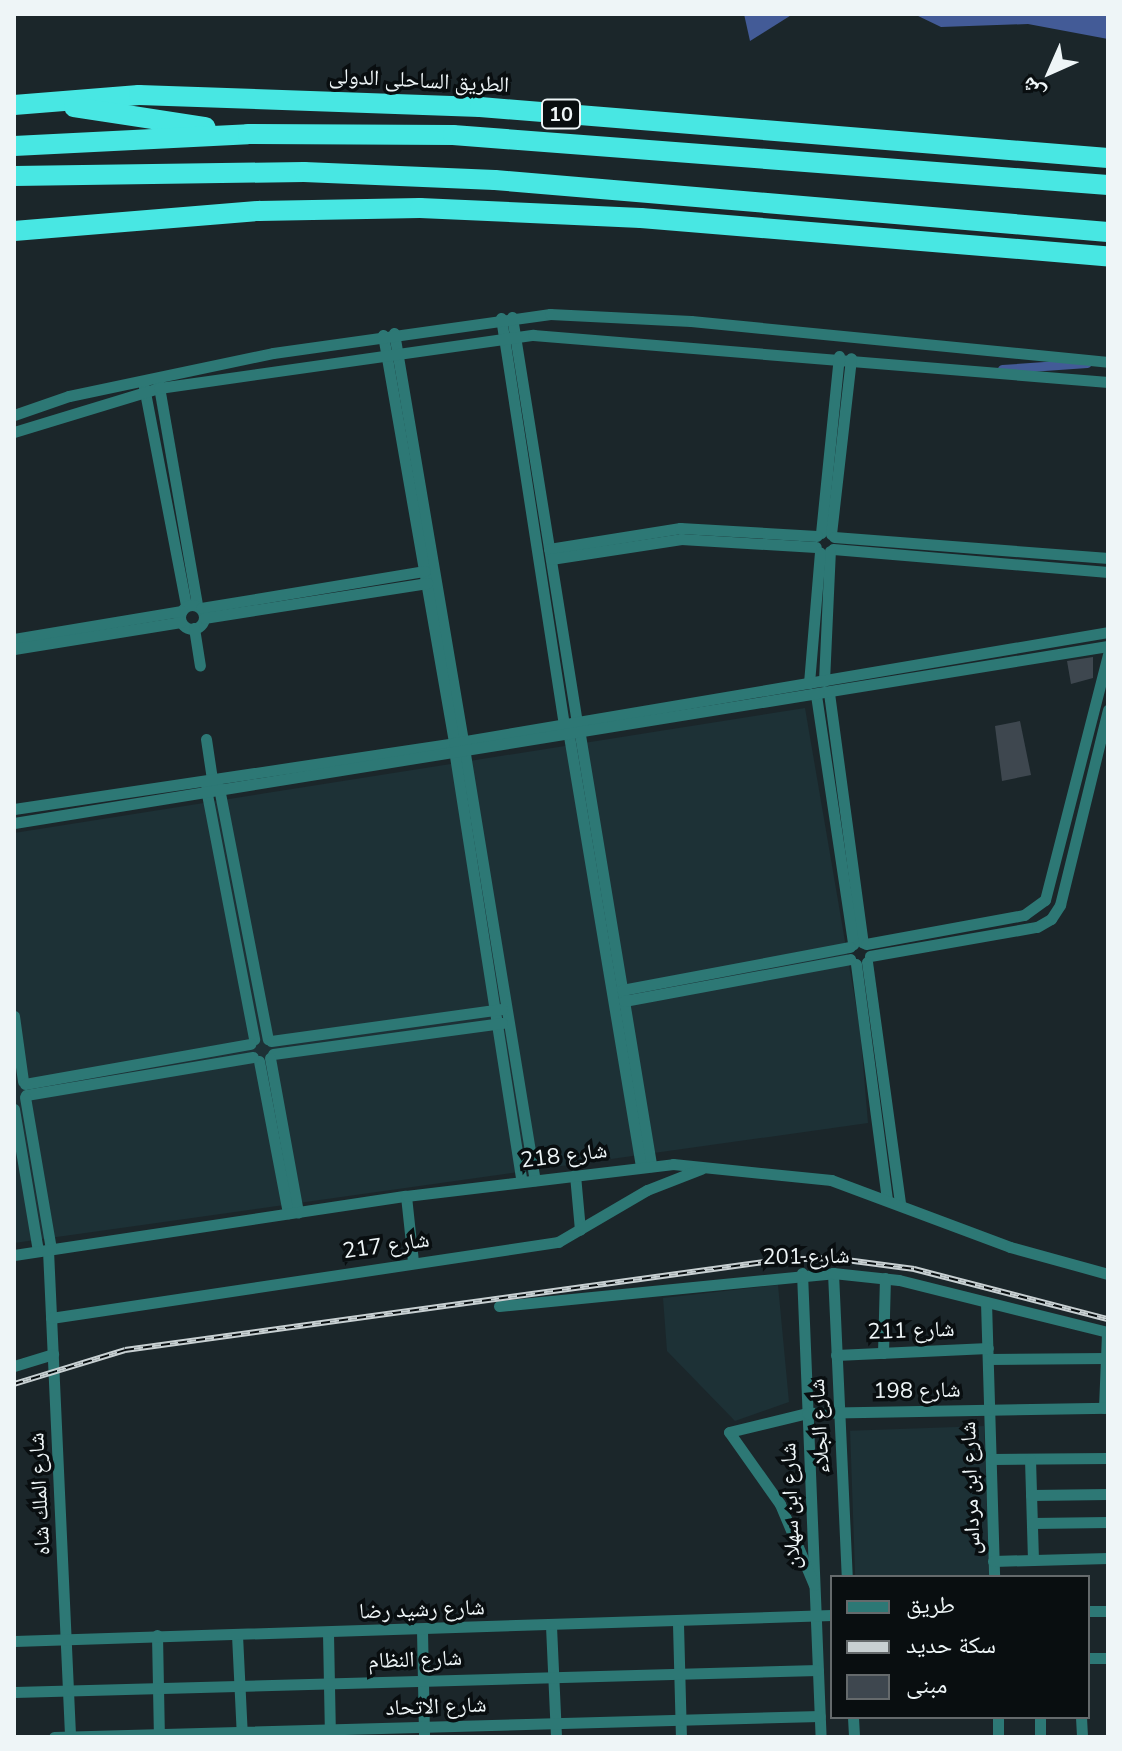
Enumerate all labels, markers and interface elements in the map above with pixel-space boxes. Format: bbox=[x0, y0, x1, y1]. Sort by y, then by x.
north arrow bbox=[1010, 32, 1090, 112]
street label: الطريق الساحلى الدولى bbox=[328, 63, 510, 99]
text: ش bbox=[1014, 70, 1052, 108]
road number: 10 bbox=[541, 98, 581, 130]
street label: شارع 218 bbox=[519, 1138, 609, 1174]
street label: شارع 217 bbox=[341, 1227, 431, 1265]
street label: شارع 201 bbox=[762, 1243, 850, 1271]
street label: شارع 211 bbox=[867, 1316, 955, 1346]
street label: شارع 198 bbox=[873, 1377, 961, 1405]
street label: شارع الجلاء bbox=[804, 1378, 836, 1474]
street label: شارع ابن مرداس bbox=[955, 1421, 987, 1555]
street label: شارع الملك شاه bbox=[24, 1432, 56, 1556]
street label: شارع ابن سهلان bbox=[776, 1442, 806, 1570]
legend bbox=[830, 1575, 1090, 1719]
text: طريق bbox=[906, 1589, 955, 1621]
street label: شارع رشيد رضا bbox=[359, 1595, 485, 1625]
text: سكة حديد bbox=[906, 1629, 996, 1661]
street label: شارع النظام bbox=[368, 1645, 462, 1675]
text: مبنى bbox=[906, 1669, 947, 1701]
street label: شارع الاتحاد bbox=[385, 1692, 487, 1722]

